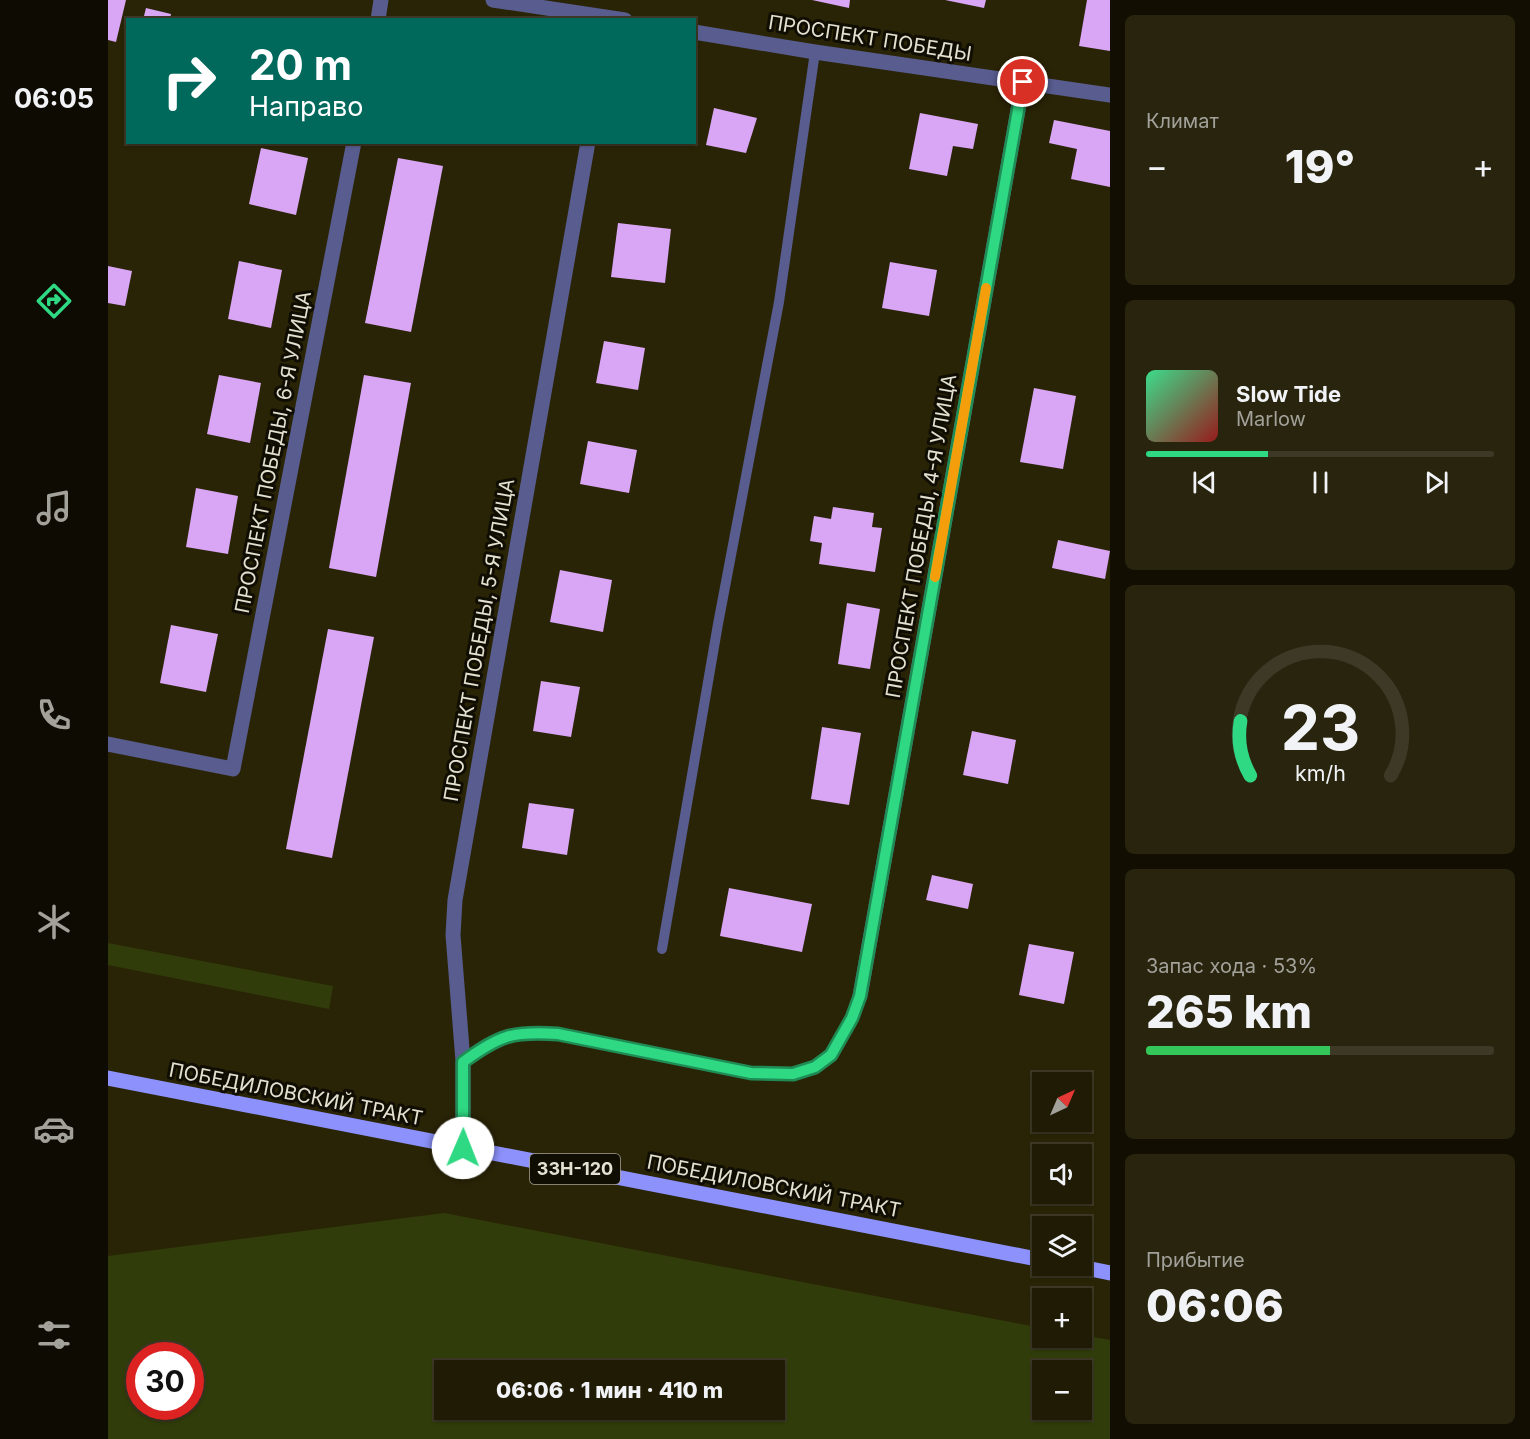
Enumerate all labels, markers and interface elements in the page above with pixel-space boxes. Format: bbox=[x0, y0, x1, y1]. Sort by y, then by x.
street label: ПРОСПЕКТ ПОБЕДЫ bbox=[767, 10, 973, 66]
text: 20 m bbox=[249, 39, 352, 90]
icon: right bbox=[150, 42, 228, 120]
pin bbox=[997, 56, 1048, 107]
icon: arrive bbox=[1006, 65, 1039, 98]
text: 06:05 bbox=[14, 82, 94, 115]
text: Направо bbox=[249, 90, 364, 123]
text: Климат bbox=[1146, 109, 1219, 133]
text: 19° bbox=[1285, 139, 1355, 194]
text: − bbox=[1146, 146, 1168, 186]
text: + bbox=[1472, 146, 1494, 186]
icon: directions bbox=[33, 280, 75, 322]
street label: ПРОСПЕКТ ПОБЕДЫ, 6-Я УЛИЦА bbox=[230, 289, 316, 615]
street label: ПРОСПЕКТ ПОБЕДЫ, 4-Я УЛИЦА bbox=[881, 372, 961, 700]
text: Slow Tide bbox=[1236, 381, 1341, 407]
text: Marlow bbox=[1236, 407, 1306, 431]
icon: previous bbox=[1188, 466, 1221, 499]
icon: pause bbox=[1304, 466, 1337, 499]
icon: next bbox=[1420, 466, 1453, 499]
street label: ПРОСПЕКТ ПОБЕДЫ, 5-Я УЛИЦА bbox=[439, 476, 519, 803]
icon: music bbox=[33, 487, 75, 529]
text: 23 bbox=[1280, 691, 1360, 766]
icon: phone bbox=[33, 694, 75, 736]
text: km/h bbox=[1295, 761, 1345, 787]
icon: climate bbox=[33, 901, 75, 943]
text: Запас хода · 53% bbox=[1146, 954, 1317, 978]
text: 265 km bbox=[1146, 984, 1312, 1039]
street label: ПОБЕДИЛОВСКИЙ ТРАКТ bbox=[167, 1057, 425, 1130]
north arrow bbox=[1032, 1072, 1092, 1132]
map controls bbox=[1032, 1072, 1092, 1420]
icon: car bbox=[33, 1108, 75, 1150]
position arrow bbox=[431, 1116, 495, 1180]
button: sound bbox=[1032, 1144, 1092, 1204]
street label: ПОБЕДИЛОВСКИЙ ТРАКТ bbox=[645, 1149, 903, 1222]
road number: 33Н-120 bbox=[530, 1154, 620, 1184]
button: layers bbox=[1032, 1216, 1092, 1276]
text: Прибытие bbox=[1146, 1248, 1245, 1272]
text: 06:06 bbox=[1146, 1278, 1284, 1333]
button: + bbox=[1032, 1288, 1092, 1348]
icon: filters bbox=[33, 1314, 75, 1356]
speed limit sign: 30 bbox=[126, 1342, 204, 1420]
button: − bbox=[1032, 1360, 1092, 1420]
text: 06:06 · 1 мин · 410 m bbox=[496, 1377, 723, 1403]

